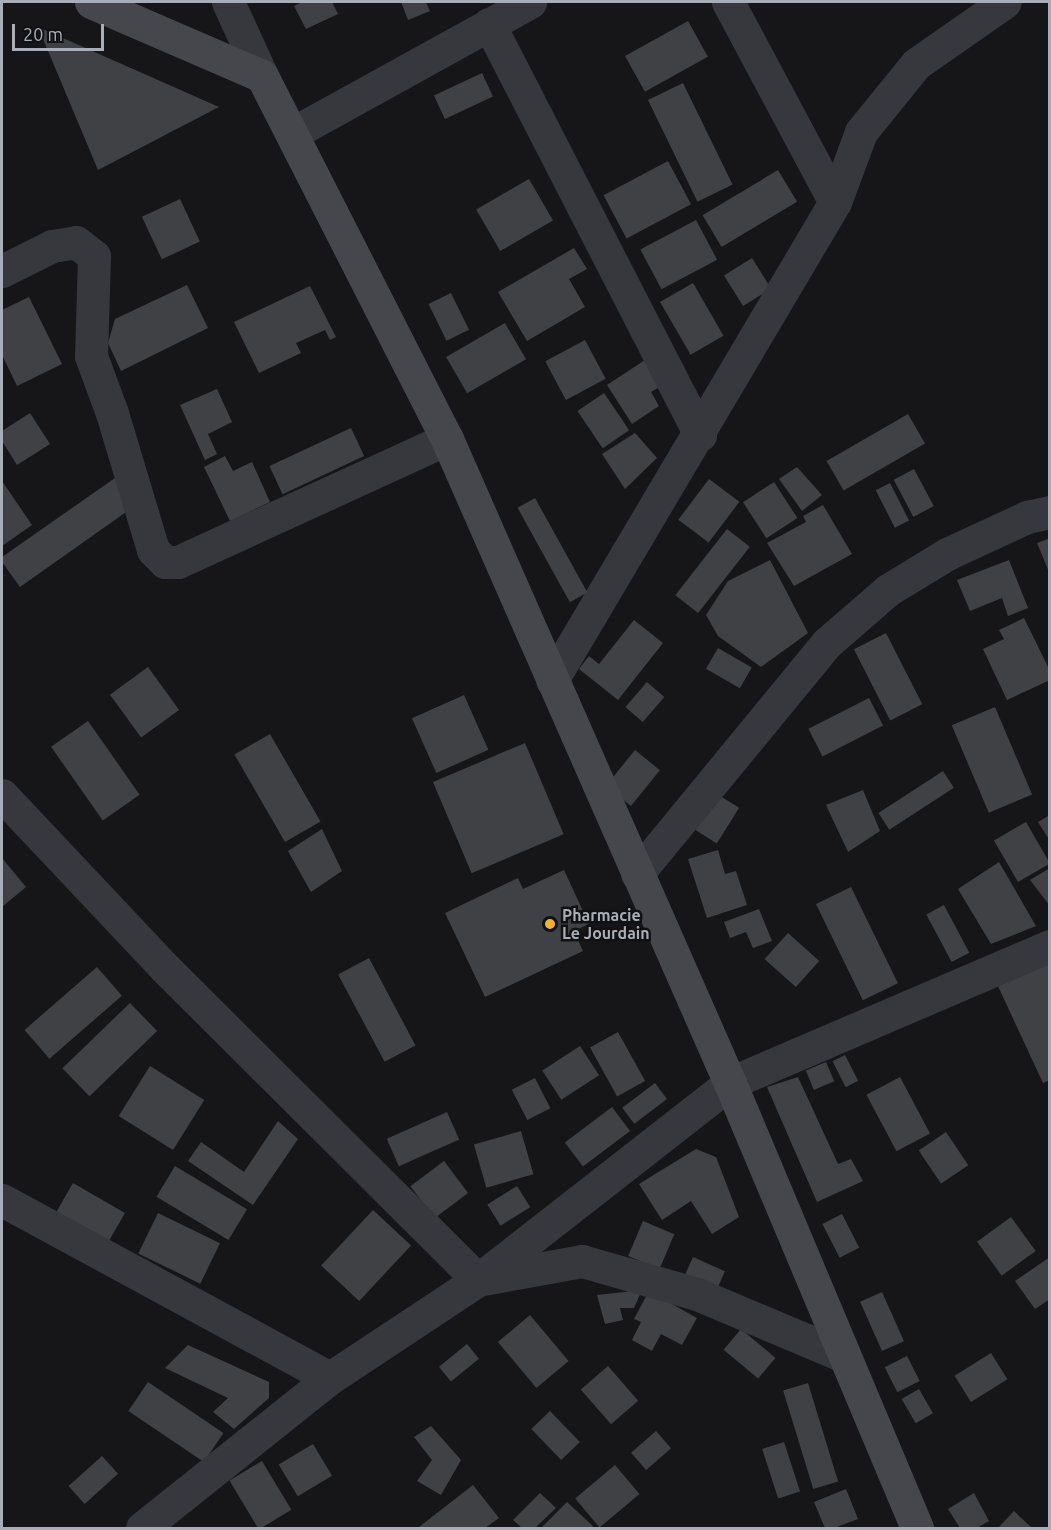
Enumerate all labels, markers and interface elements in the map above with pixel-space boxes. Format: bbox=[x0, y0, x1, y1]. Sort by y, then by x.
scale bar bbox=[15, 12, 106, 50]
text: 20 m bbox=[23, 24, 63, 44]
place label: Pharmacie Le Jourdain bbox=[562, 905, 650, 943]
marker: Pharmacie Le Jourdain bbox=[543, 917, 557, 931]

